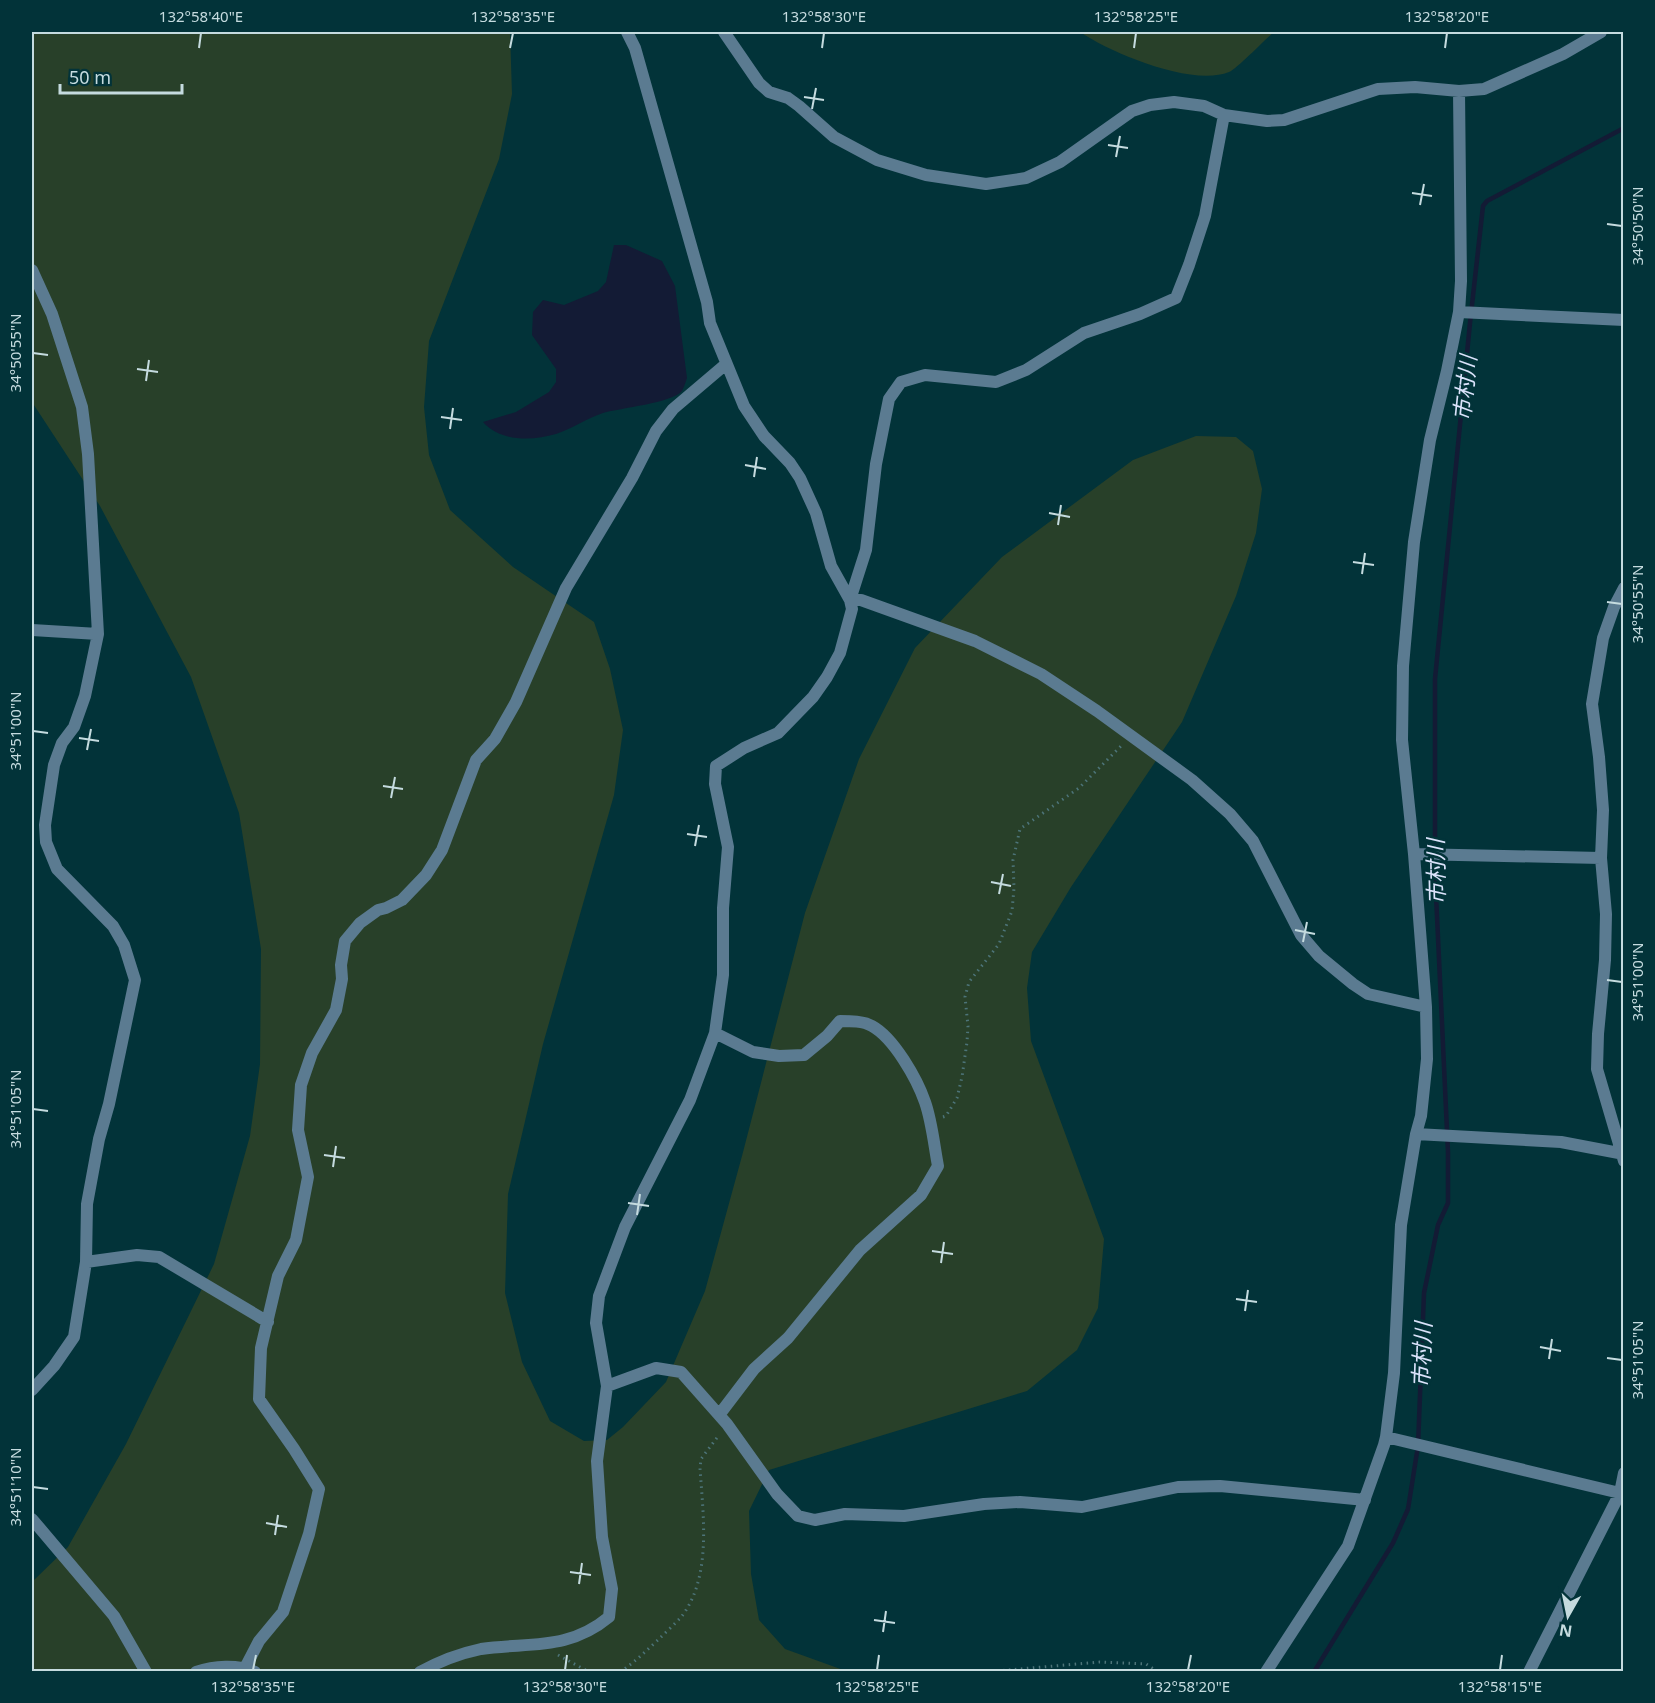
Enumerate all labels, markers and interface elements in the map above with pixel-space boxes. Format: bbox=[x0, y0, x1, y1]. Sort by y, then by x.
text: 132°58'40"E bbox=[159, 6, 243, 26]
text: 132°58'35"E bbox=[471, 6, 555, 26]
text: 132°58'30"E bbox=[782, 6, 866, 26]
text: 132°58'25"E bbox=[1094, 6, 1178, 26]
text: 132°58'20"E bbox=[1405, 6, 1489, 26]
scale bar bbox=[60, 57, 182, 95]
text: 50 m bbox=[69, 65, 111, 89]
text: 34°50'50"N bbox=[1627, 187, 1647, 265]
text: 34°50'55"N bbox=[5, 314, 25, 392]
water label: 市村川 bbox=[1446, 352, 1483, 422]
text: 34°50'55"N bbox=[1627, 565, 1647, 643]
text: 34°51'00"N bbox=[5, 692, 25, 770]
water label: 市村川 bbox=[1419, 837, 1451, 905]
text: 34°51'00"N bbox=[1627, 943, 1647, 1021]
text: 34°51'05"N bbox=[5, 1070, 25, 1148]
water label: 市村川 bbox=[1405, 1319, 1437, 1388]
text: 34°51'05"N bbox=[1627, 1321, 1647, 1399]
text: 34°51'10"N bbox=[5, 1448, 25, 1526]
north arrow bbox=[1538, 1586, 1598, 1646]
text: N bbox=[1558, 1619, 1574, 1643]
text: 132°58'35"E bbox=[211, 1676, 295, 1696]
text: 132°58'30"E bbox=[523, 1676, 607, 1696]
text: 132°58'25"E bbox=[835, 1676, 919, 1696]
text: 132°58'20"E bbox=[1146, 1676, 1230, 1696]
text: 132°58'15"E bbox=[1458, 1676, 1542, 1696]

